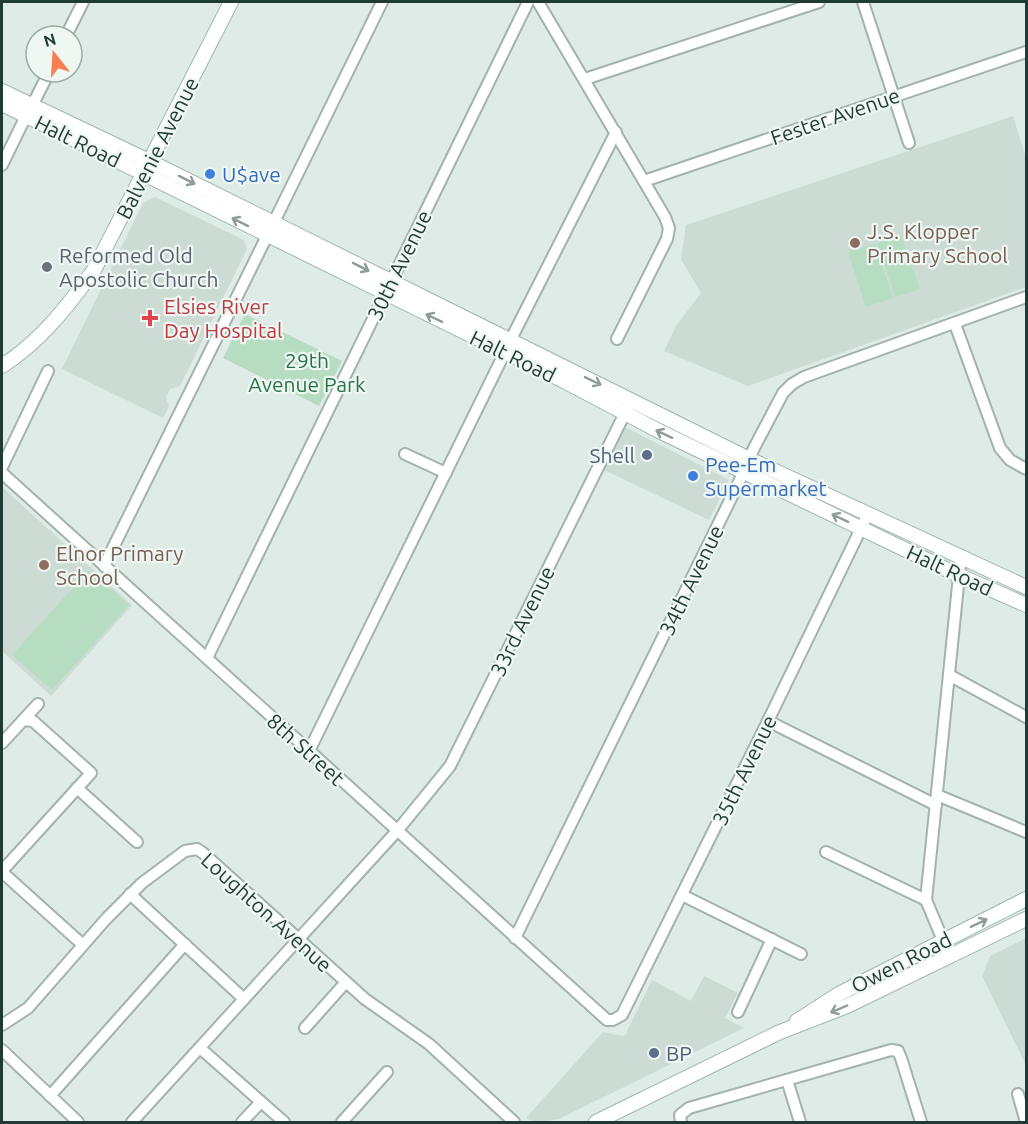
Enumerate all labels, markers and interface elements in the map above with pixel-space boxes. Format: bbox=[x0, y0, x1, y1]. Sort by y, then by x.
north arrow bbox=[24, 24, 84, 84]
text: N bbox=[41, 29, 58, 50]
street label: Balvenie Avenue bbox=[111, 73, 203, 223]
street label: Fester Avenue bbox=[767, 83, 903, 149]
street label: Halt Road bbox=[31, 110, 125, 172]
place label: U$ave bbox=[222, 162, 281, 186]
marker: U$ave bbox=[203, 167, 217, 181]
one-way arrow bbox=[177, 174, 195, 186]
street label: 30th Avenue bbox=[362, 206, 436, 324]
one-way arrow bbox=[232, 216, 250, 227]
place label: J.S. Klopper Primary School bbox=[867, 219, 1008, 267]
marker: J.S. Klopper Primary School bbox=[848, 236, 862, 250]
place label: Reformed Old Apostolic Church bbox=[59, 243, 219, 291]
marker: Reformed Old Apostolic Church bbox=[40, 260, 54, 274]
one-way arrow bbox=[352, 261, 369, 273]
place label: Elsies River Day Hospital bbox=[164, 294, 282, 342]
marker: Elsies River Day Hospital bbox=[141, 309, 159, 327]
one-way arrow bbox=[426, 311, 444, 323]
street label: Halt Road bbox=[466, 325, 560, 387]
park label: 29th Avenue Park bbox=[248, 348, 366, 396]
one-way arrow bbox=[583, 375, 601, 387]
one-way arrow bbox=[656, 427, 674, 439]
place label: Shell bbox=[589, 443, 635, 467]
marker: Shell bbox=[640, 448, 654, 462]
place label: Pee-Em Supermarket bbox=[705, 452, 827, 500]
marker: Pee-Em Supermarket bbox=[686, 469, 700, 483]
one-way arrow bbox=[832, 511, 850, 523]
street label: 34th Avenue bbox=[654, 521, 728, 639]
street label: Halt Road bbox=[903, 540, 997, 600]
place label: Elnor Primary School bbox=[56, 541, 183, 589]
marker: Elnor Primary School bbox=[37, 558, 51, 572]
street label: 33rd Avenue bbox=[485, 562, 559, 680]
street label: 8th Street bbox=[262, 708, 350, 790]
street label: 35th Avenue bbox=[707, 711, 781, 829]
street label: Loughton Avenue bbox=[197, 847, 337, 977]
one-way arrow bbox=[969, 917, 987, 929]
street label: Owen Road bbox=[847, 926, 955, 998]
one-way arrow bbox=[831, 1004, 849, 1015]
place label: BP bbox=[666, 1041, 692, 1065]
marker: BP bbox=[647, 1046, 661, 1060]

